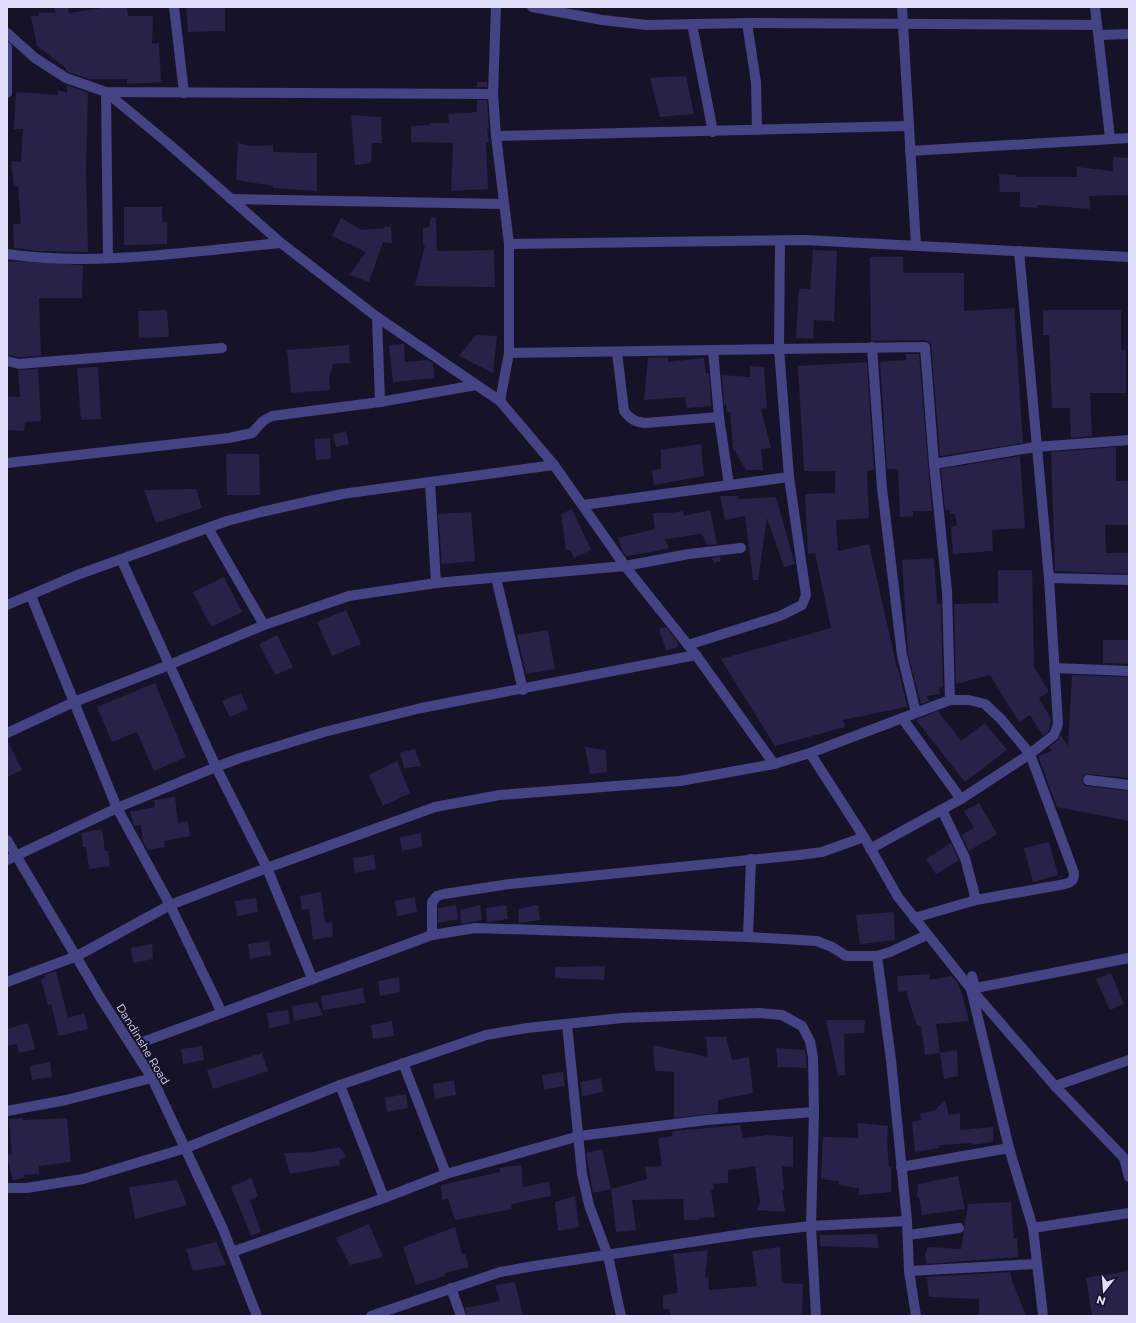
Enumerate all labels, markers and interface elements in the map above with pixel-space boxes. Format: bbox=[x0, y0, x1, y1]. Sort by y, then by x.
street label: Dandinshe Road bbox=[113, 1001, 173, 1087]
north arrow bbox=[1084, 1271, 1124, 1311]
text: N bbox=[1095, 1293, 1107, 1309]

